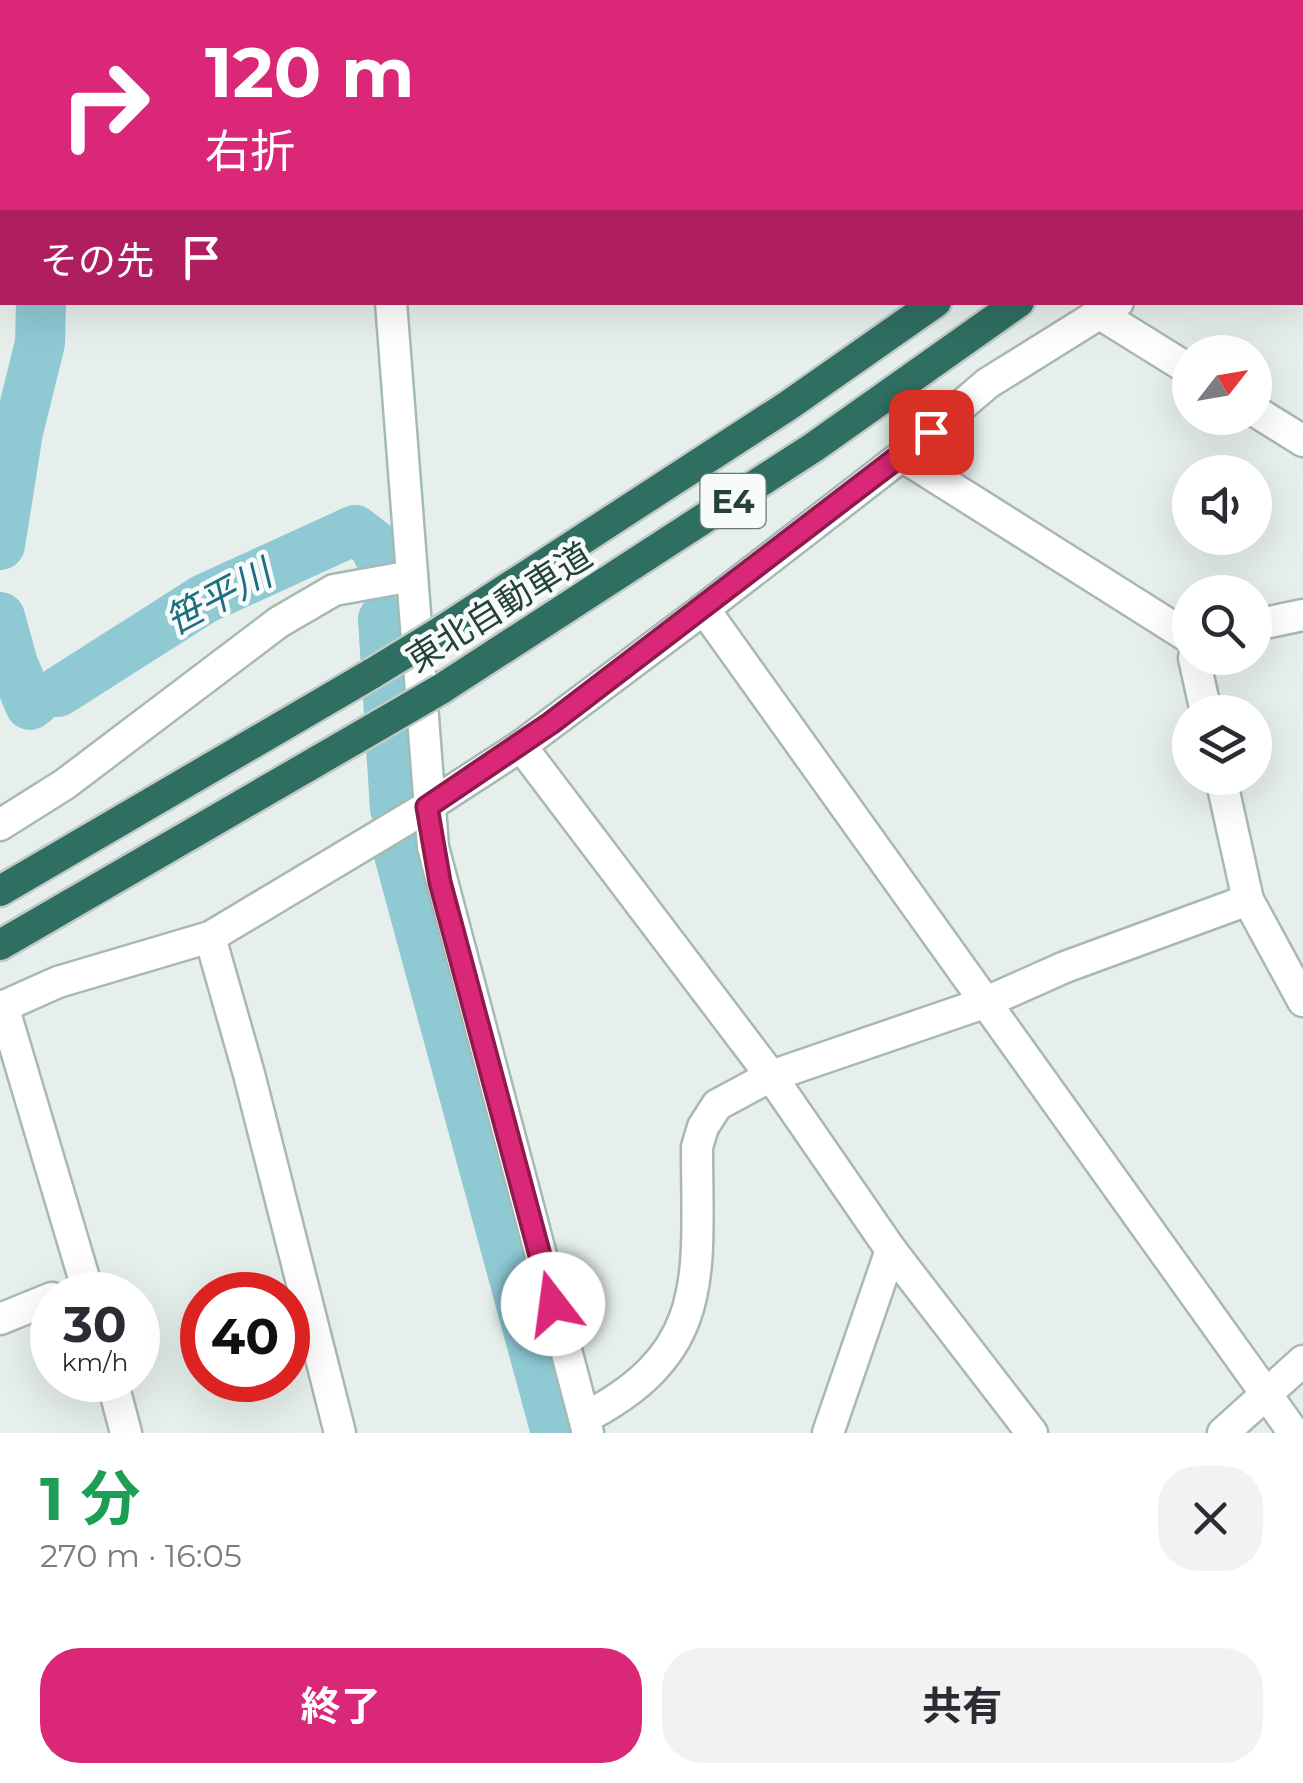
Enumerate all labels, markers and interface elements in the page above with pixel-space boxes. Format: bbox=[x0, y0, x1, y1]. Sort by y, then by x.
text: 120 m bbox=[205, 29, 415, 115]
icon: right bbox=[40, 40, 170, 170]
text: 右折 bbox=[205, 123, 295, 178]
icon: arrive bbox=[174, 230, 229, 285]
text: その先 bbox=[40, 237, 154, 284]
north arrow bbox=[1172, 335, 1272, 435]
map controls bbox=[1172, 335, 1272, 795]
pin bbox=[889, 390, 974, 475]
icon: arrive bbox=[904, 405, 959, 460]
button: sound bbox=[1172, 455, 1272, 555]
road number: E4 bbox=[700, 474, 766, 528]
street label: 東北自動車道 bbox=[399, 533, 599, 681]
water label: 笹平川 bbox=[157, 548, 283, 645]
button: search bbox=[1172, 575, 1272, 675]
button: layers bbox=[1172, 695, 1272, 795]
position arrow bbox=[501, 1252, 605, 1356]
speed limit sign: 40 bbox=[180, 1272, 310, 1402]
text: 30 bbox=[63, 1294, 127, 1355]
text: km/h bbox=[62, 1347, 128, 1377]
text: 1 分 bbox=[40, 1462, 141, 1535]
button: close bbox=[1158, 1466, 1263, 1571]
text: 270 m · 16:05 bbox=[40, 1536, 242, 1575]
button: 終了 bbox=[40, 1648, 642, 1763]
button: 共有 bbox=[662, 1648, 1263, 1763]

